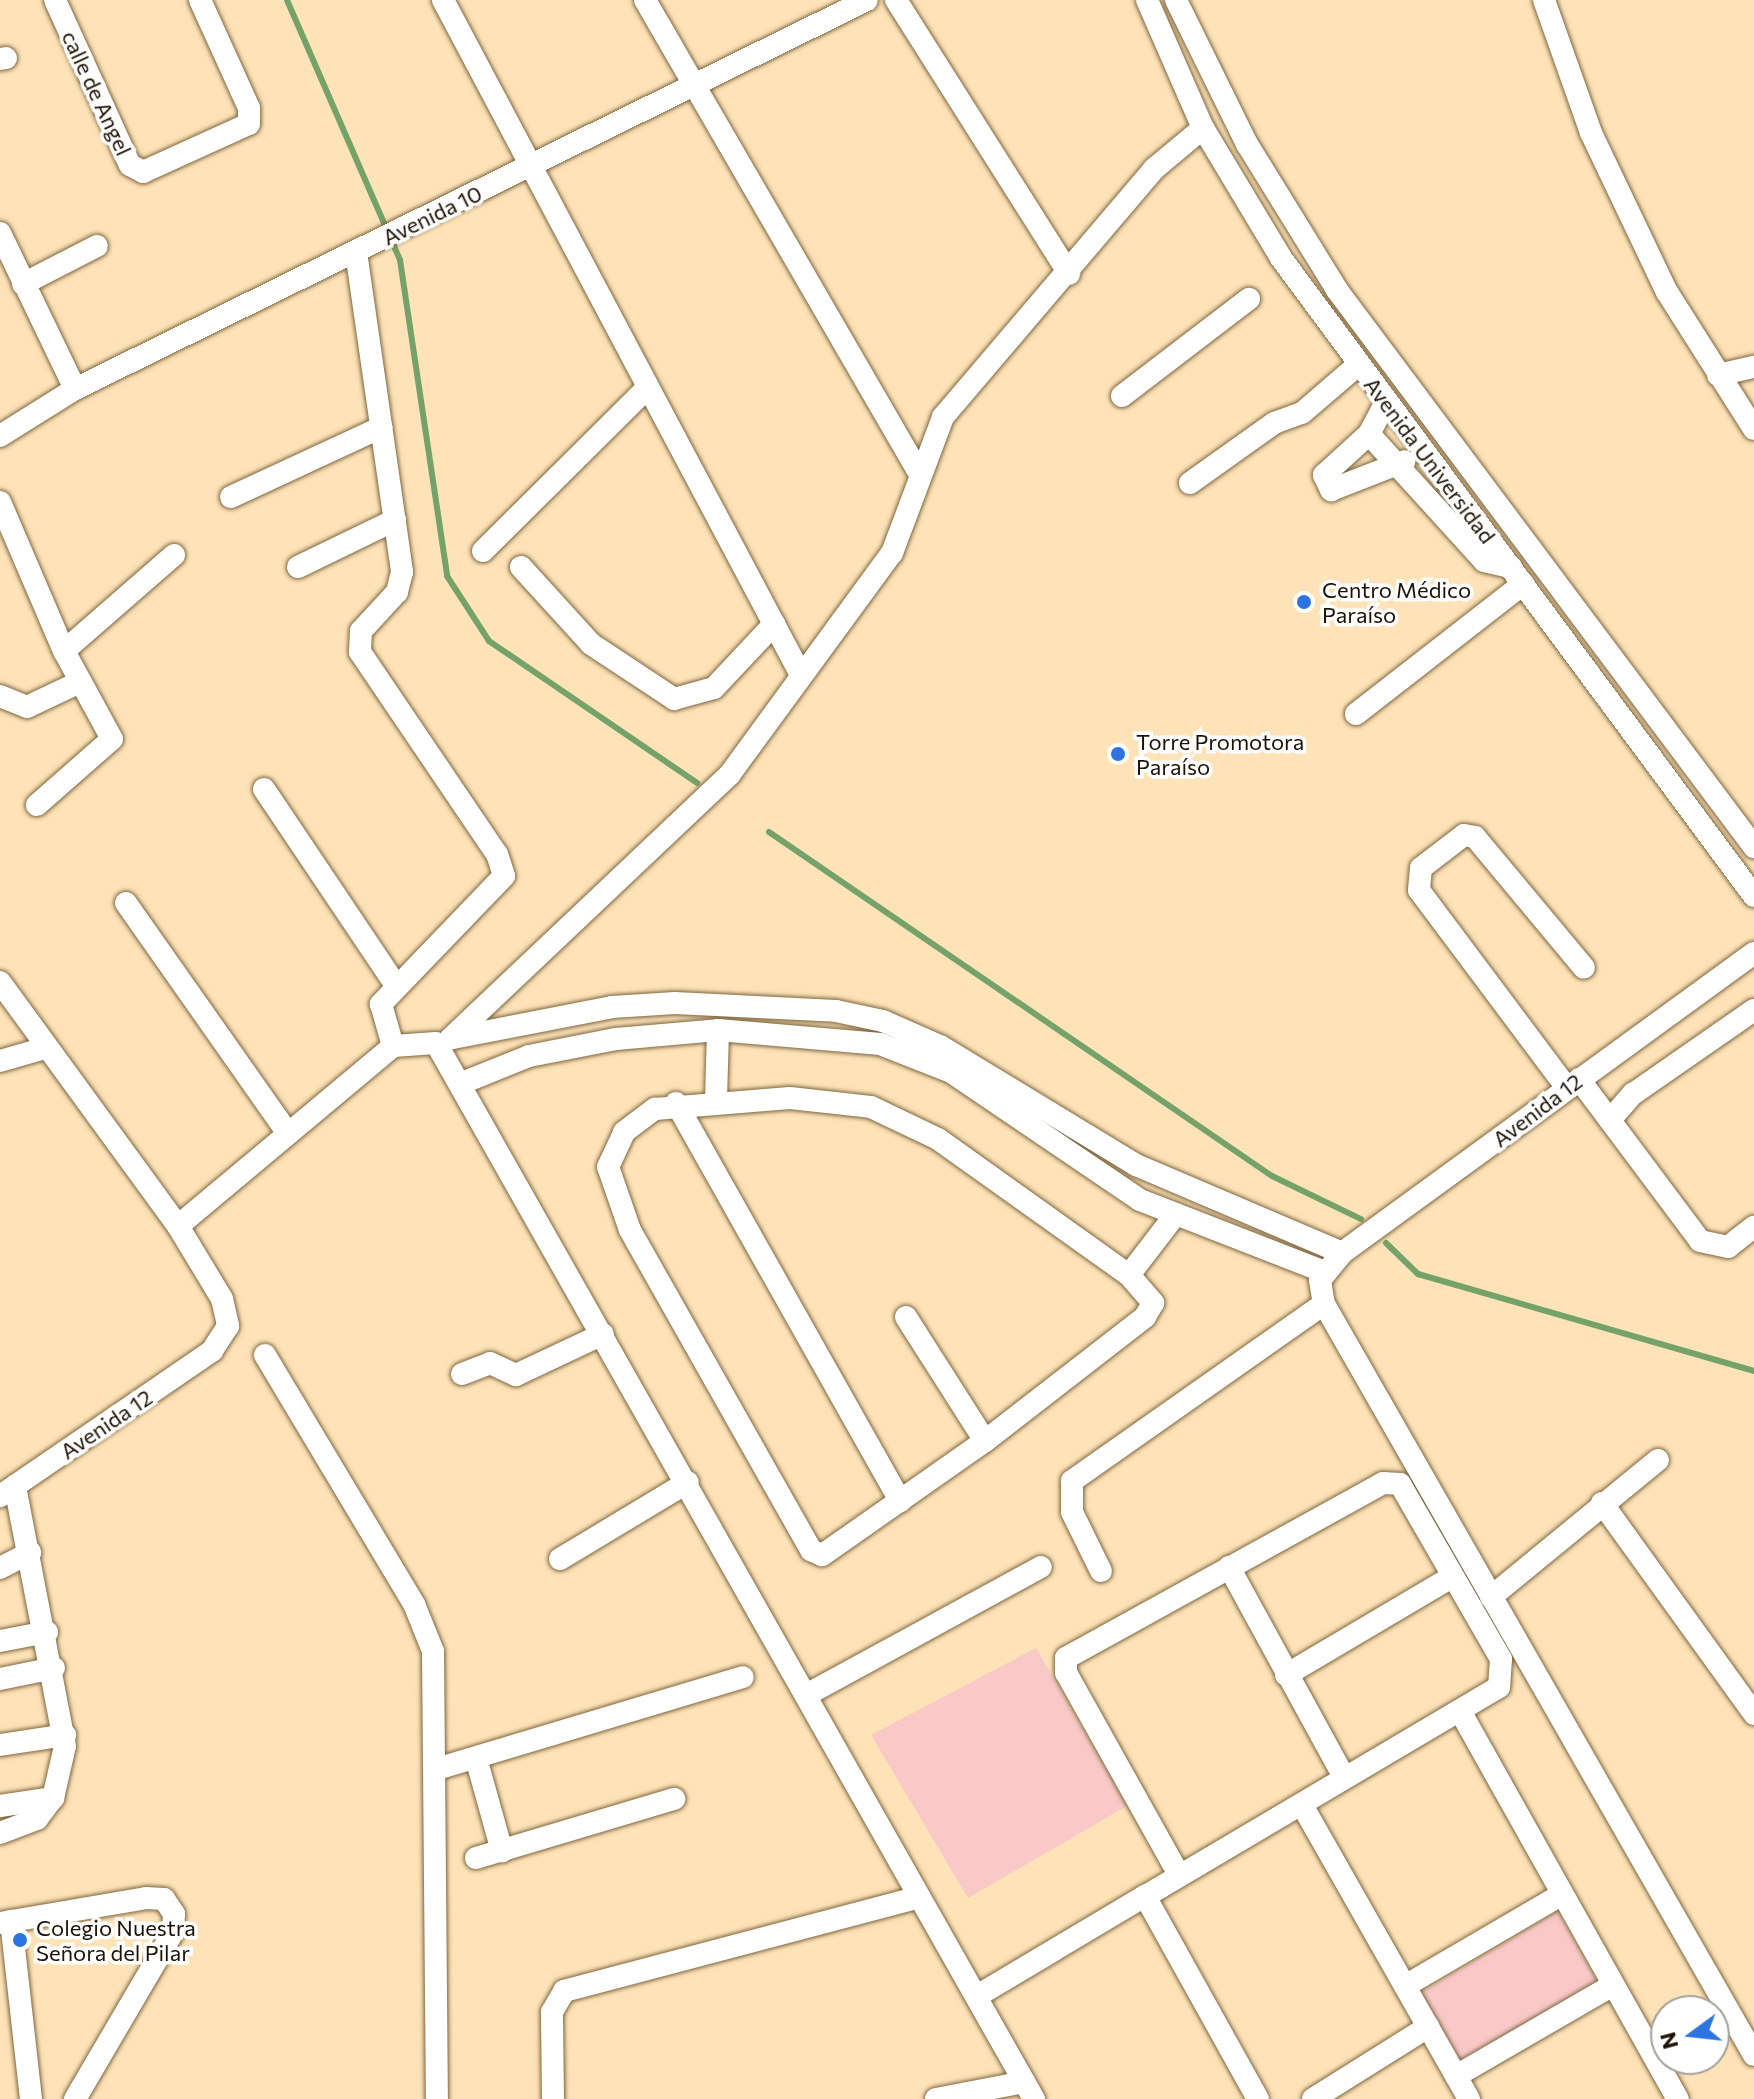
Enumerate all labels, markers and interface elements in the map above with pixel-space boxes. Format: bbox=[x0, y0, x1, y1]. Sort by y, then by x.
street label: calle de Angel bbox=[57, 26, 137, 160]
street label: Avenida 10 bbox=[378, 180, 486, 250]
street label: Avenida Universidad bbox=[1359, 372, 1501, 548]
place label: Centro Médico Paraíso bbox=[1322, 576, 1471, 628]
marker: Centro Médico Paraíso bbox=[1293, 591, 1315, 613]
place label: Torre Promotora Paraíso bbox=[1136, 728, 1304, 780]
marker: Torre Promotora Paraíso bbox=[1107, 743, 1129, 765]
street label: Avenida 12 bbox=[1487, 1068, 1587, 1152]
street label: Avenida 12 bbox=[55, 1384, 157, 1464]
place label: Colegio Nuestra Señora del Pilar bbox=[36, 1914, 196, 1966]
marker: Colegio Nuestra Señora del Pilar bbox=[11, 1931, 29, 1949]
north arrow bbox=[1650, 1995, 1730, 2075]
text: N bbox=[1653, 2029, 1683, 2052]

